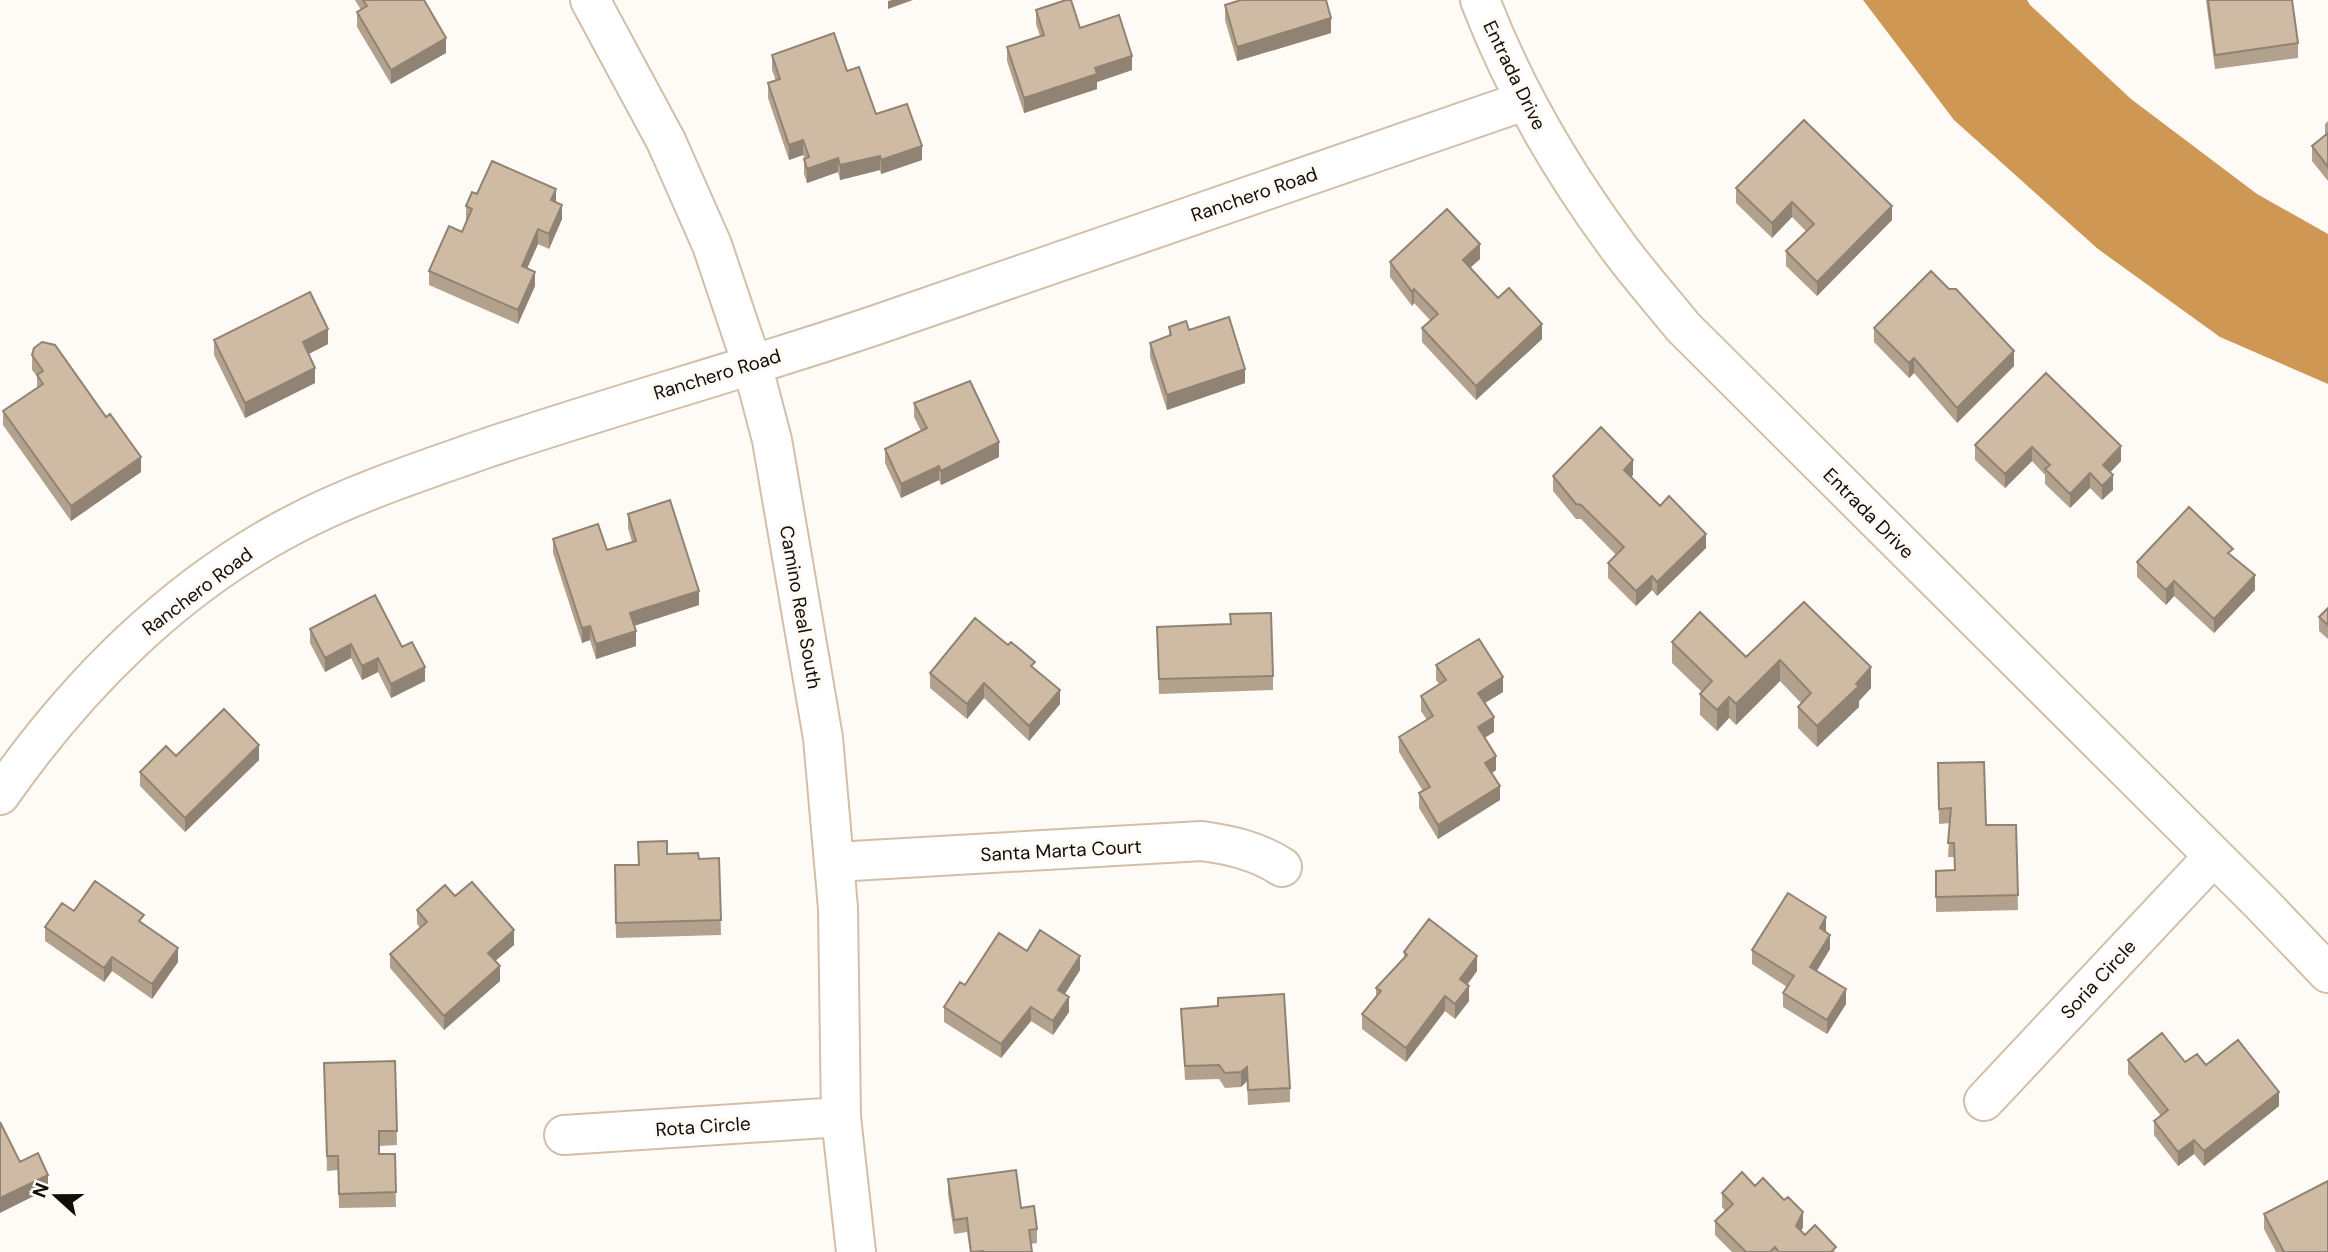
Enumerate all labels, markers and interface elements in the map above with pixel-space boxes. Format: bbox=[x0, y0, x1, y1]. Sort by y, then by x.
street label: Entrada Drive bbox=[1477, 16, 1552, 134]
street label: Ranchero Road bbox=[1188, 161, 1321, 228]
street label: Ranchero Road bbox=[650, 343, 784, 406]
street label: Entrada Drive bbox=[1818, 463, 1919, 564]
street label: Camino Real South bbox=[774, 523, 827, 691]
street label: Ranchero Road bbox=[137, 542, 258, 641]
street label: Santa Marta Court bbox=[980, 834, 1142, 867]
street label: Soria Circle bbox=[2055, 934, 2142, 1024]
street label: Rota Circle bbox=[655, 1111, 751, 1142]
north arrow bbox=[21, 1161, 91, 1231]
text: N bbox=[26, 1179, 55, 1201]

